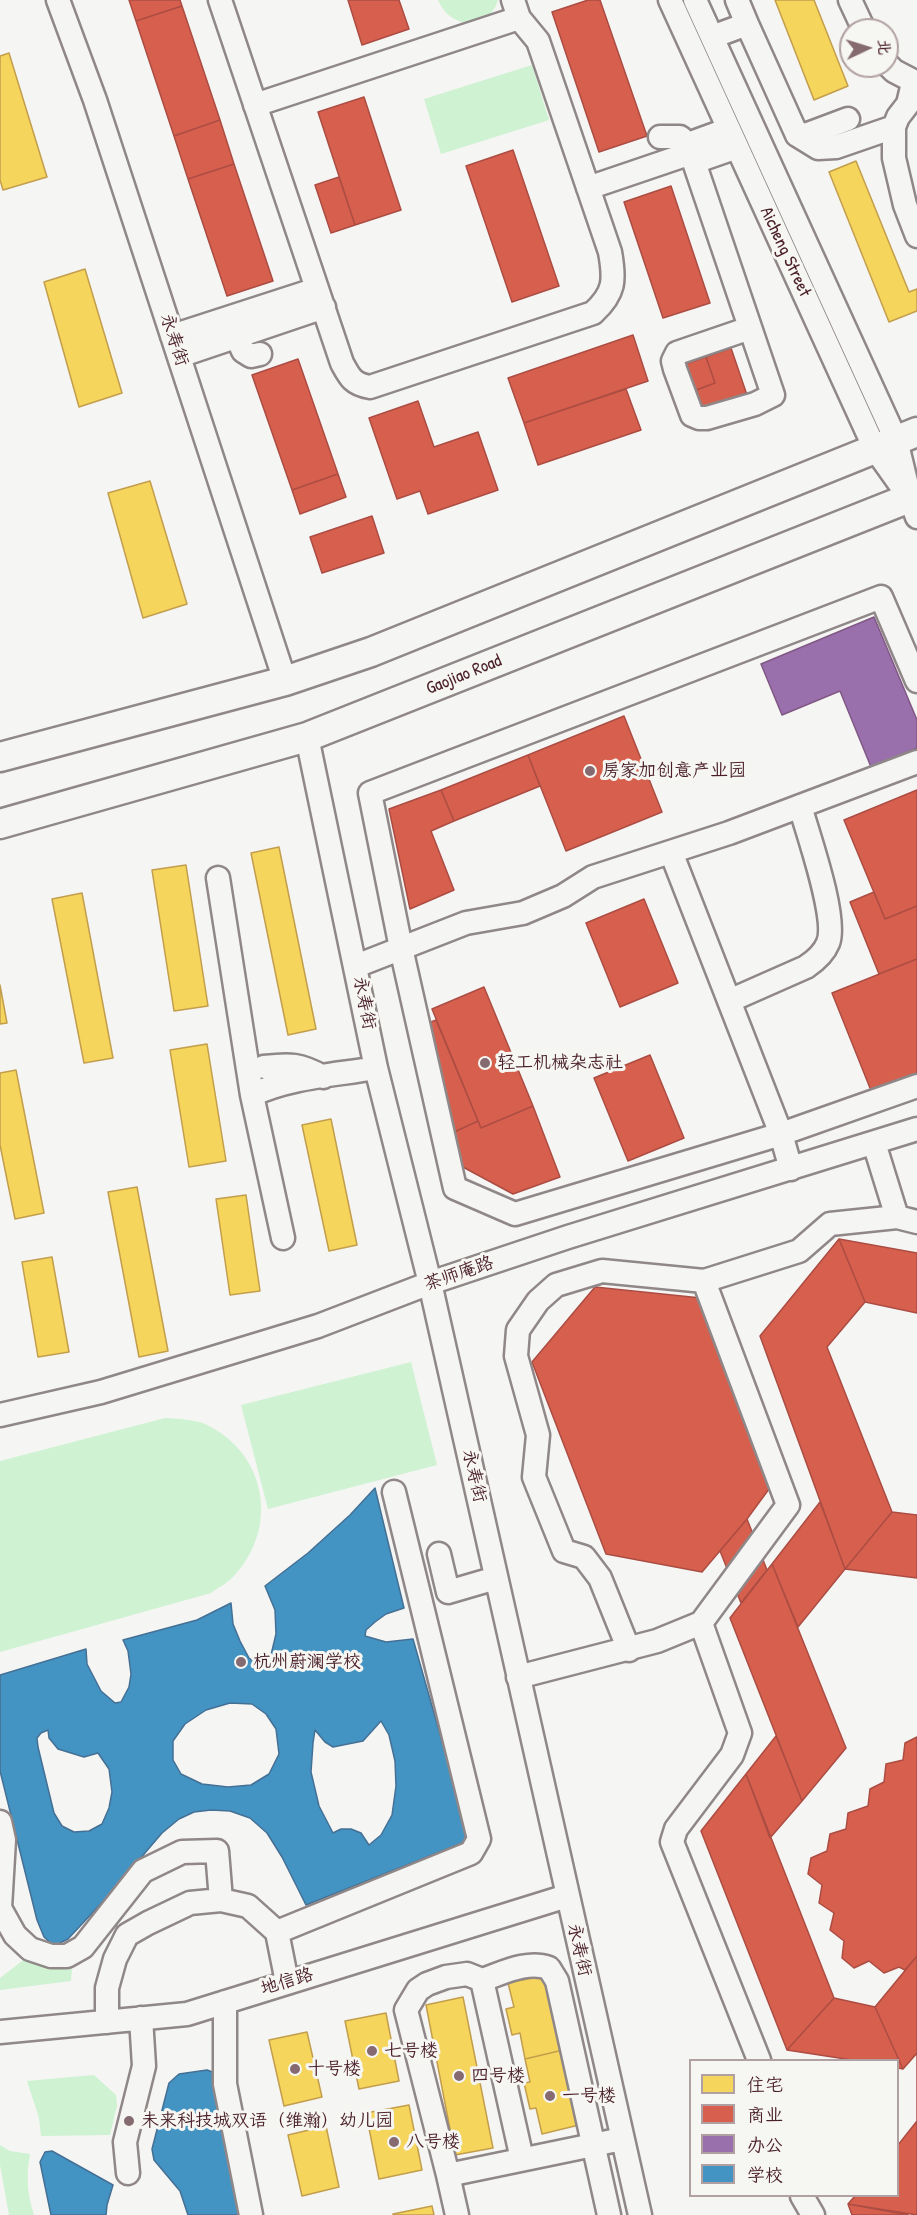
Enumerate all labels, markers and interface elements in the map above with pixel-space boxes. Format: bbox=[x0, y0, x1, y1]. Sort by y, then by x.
north arrow bbox=[839, 18, 899, 78]
text: 北 bbox=[873, 38, 896, 56]
street label: Aicheng Street bbox=[755, 204, 815, 300]
street label: 永寿街 bbox=[155, 311, 193, 369]
street label: Gaojiao Road bbox=[423, 650, 505, 700]
place label: 房家加创意产业园 bbox=[602, 760, 746, 782]
marker: 房家加创意产业园 bbox=[583, 764, 597, 778]
street label: 永寿街 bbox=[348, 974, 380, 1032]
place label: 轻工机械杂志社 bbox=[497, 1052, 623, 1074]
marker: 轻工机械杂志社 bbox=[478, 1056, 492, 1070]
street label: 茶师庵路 bbox=[421, 1252, 497, 1296]
street label: 永寿街 bbox=[457, 1447, 491, 1505]
place label: 杭州蔚澜学校 bbox=[253, 1651, 361, 1673]
marker: 杭州蔚澜学校 bbox=[234, 1655, 248, 1669]
street label: 永寿街 bbox=[562, 1921, 596, 1979]
street label: 地信路 bbox=[258, 1964, 316, 2000]
place label: 七号楼 bbox=[384, 2040, 438, 2062]
marker: 七号楼 bbox=[365, 2044, 379, 2058]
place label: 十号楼 bbox=[307, 2058, 361, 2080]
legend bbox=[689, 2059, 899, 2197]
marker: 十号楼 bbox=[288, 2062, 302, 2076]
place label: 四号楼 bbox=[471, 2065, 525, 2087]
marker: 四号楼 bbox=[452, 2069, 466, 2083]
text: 住宅 bbox=[747, 2072, 783, 2097]
place label: 一号楼 bbox=[562, 2085, 616, 2107]
marker: 一号楼 bbox=[543, 2089, 557, 2103]
text: 商业 bbox=[747, 2102, 783, 2127]
place label: 未来科技城双语（维瀚）幼儿园 bbox=[141, 2110, 393, 2132]
marker: 未来科技城双语（维瀚）幼儿园 bbox=[122, 2114, 136, 2128]
place label: 八号楼 bbox=[406, 2131, 460, 2153]
text: 办公 bbox=[747, 2132, 783, 2157]
marker: 八号楼 bbox=[387, 2135, 401, 2149]
text: 学校 bbox=[747, 2162, 783, 2187]

